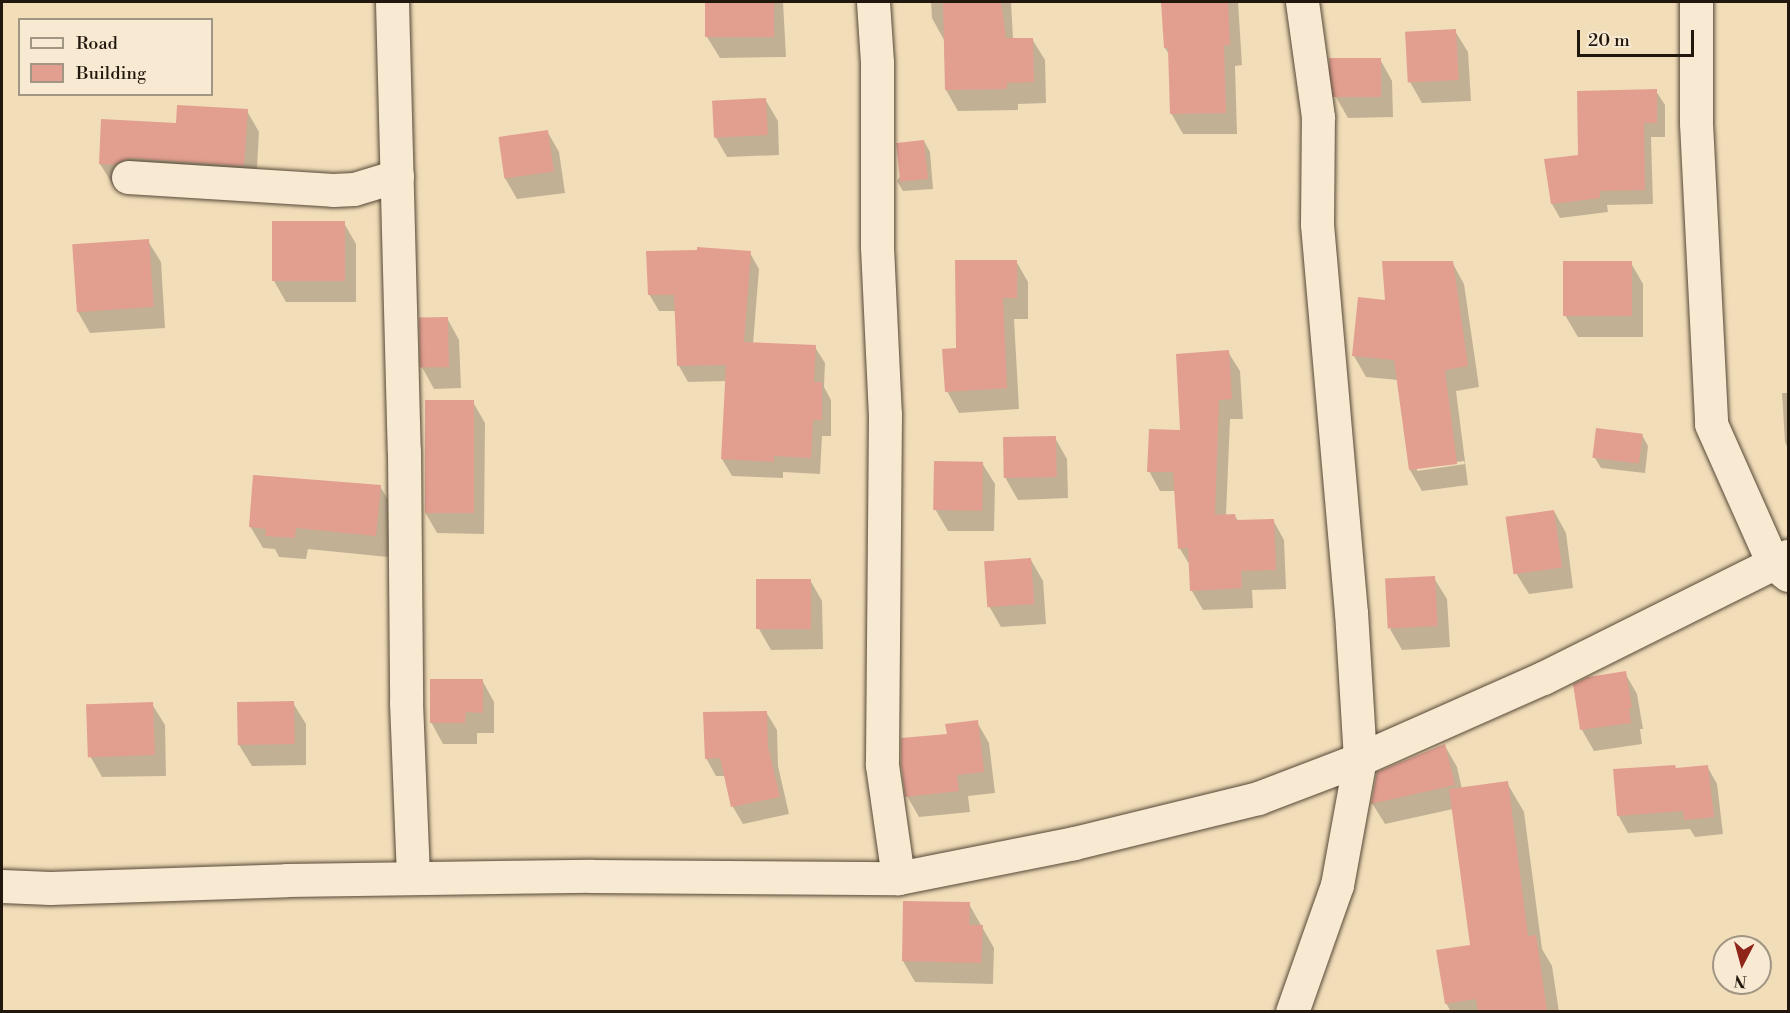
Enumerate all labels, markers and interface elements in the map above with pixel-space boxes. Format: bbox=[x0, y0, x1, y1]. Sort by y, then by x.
legend bbox=[18, 18, 213, 96]
scale bar bbox=[1580, 18, 1697, 56]
text: 20 m bbox=[1588, 29, 1630, 52]
text: Road bbox=[76, 32, 118, 55]
text: Building bbox=[76, 62, 146, 85]
north arrow bbox=[1712, 935, 1772, 995]
text: N bbox=[1733, 970, 1748, 992]

